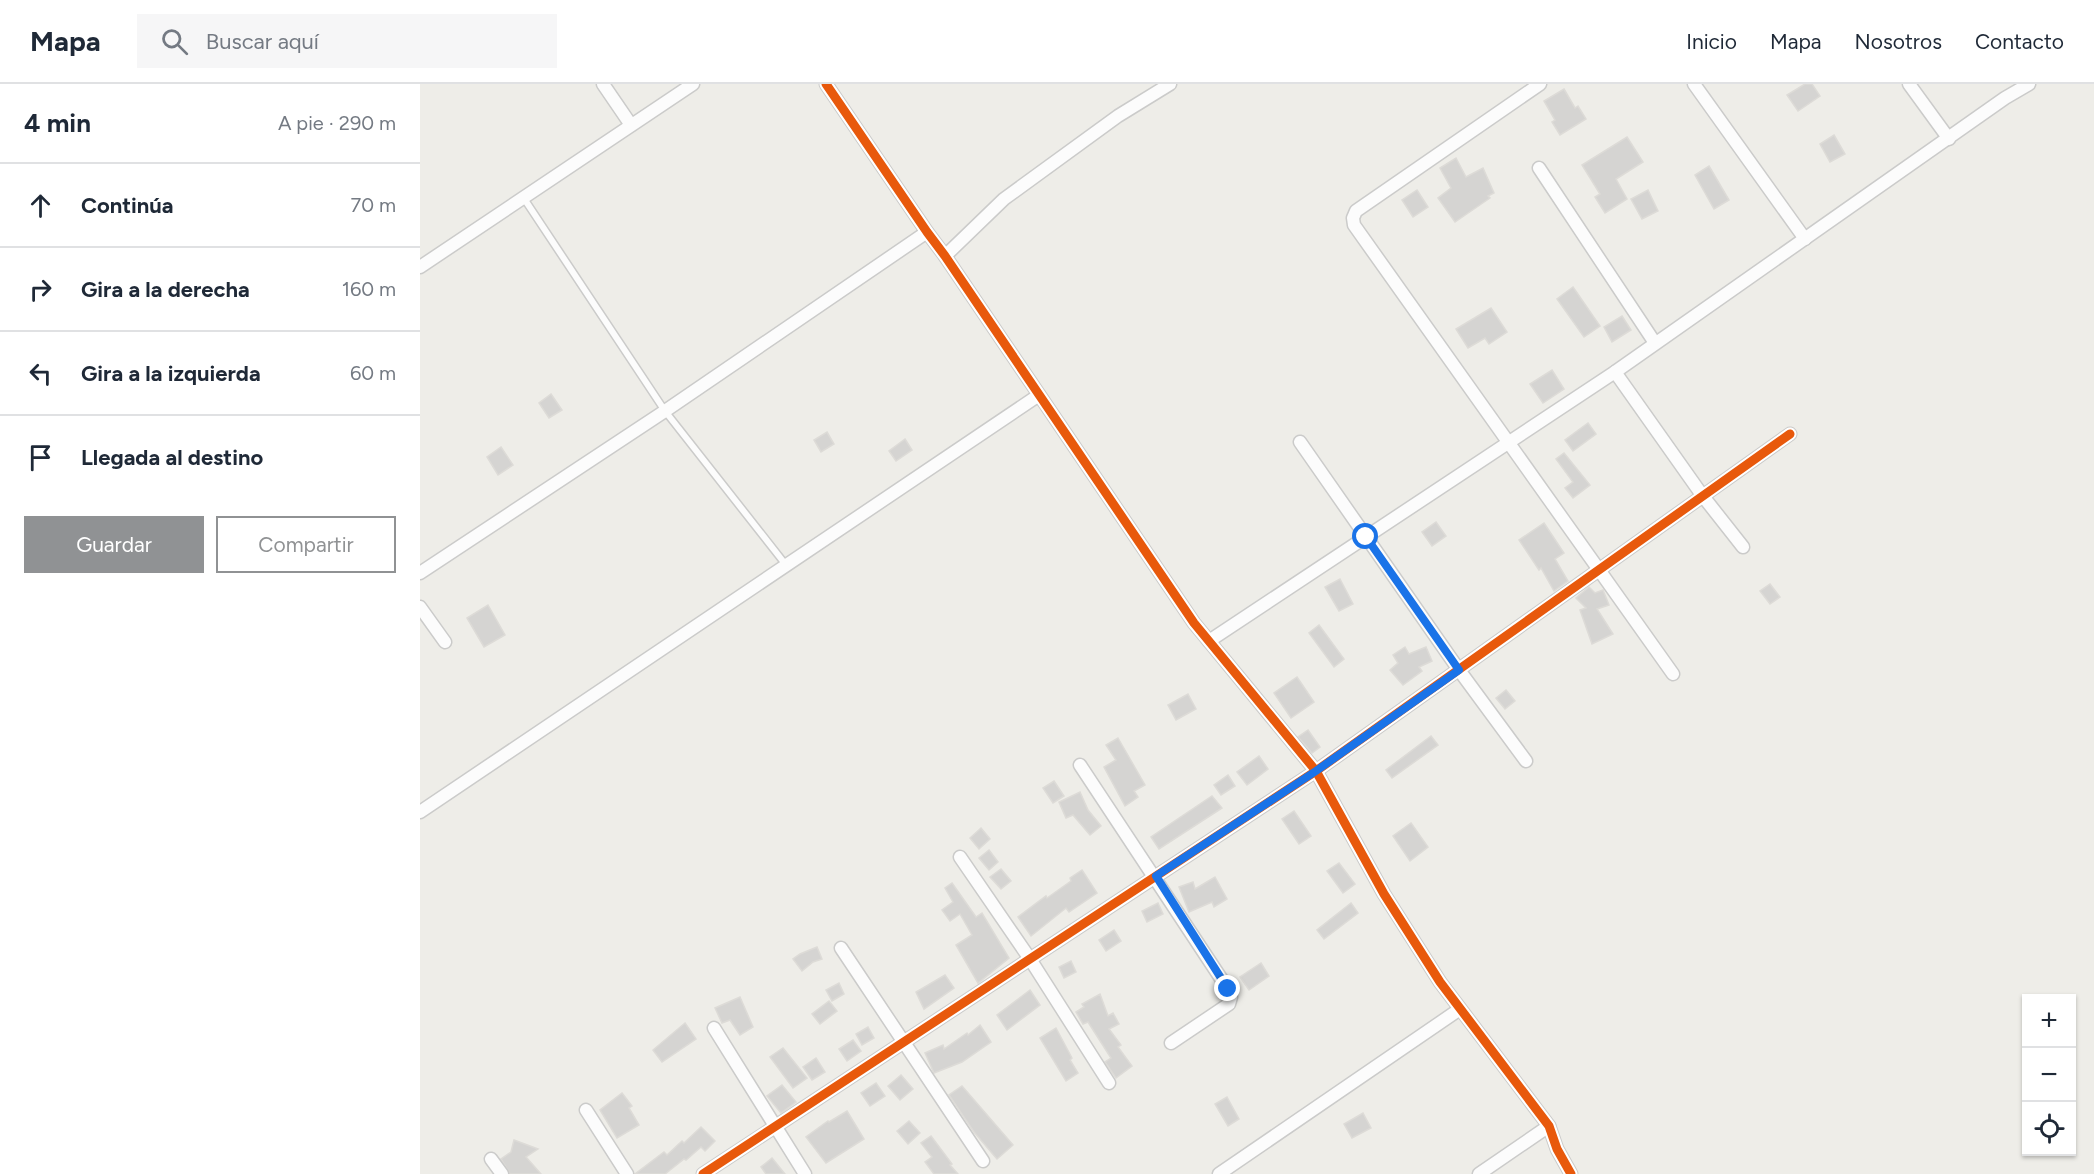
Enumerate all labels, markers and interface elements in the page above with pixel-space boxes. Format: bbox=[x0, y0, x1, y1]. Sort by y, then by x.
search box bbox=[137, 14, 557, 68]
text: Mapa bbox=[30, 24, 101, 58]
icon: search bbox=[158, 25, 191, 58]
text: Buscar aquí bbox=[206, 28, 319, 55]
text: Inicio bbox=[1686, 29, 1737, 54]
text: Mapa bbox=[1770, 29, 1822, 54]
text: Nosotros bbox=[1855, 29, 1942, 54]
text: Contacto bbox=[1975, 29, 2064, 54]
text: 4 min bbox=[24, 107, 91, 139]
text: A pie · 290 m bbox=[278, 111, 396, 135]
icon: ahead bbox=[24, 189, 57, 222]
text: Continúa bbox=[81, 192, 174, 219]
text: 70 m bbox=[350, 193, 396, 217]
icon: right bbox=[24, 273, 57, 306]
text: Gira a la derecha bbox=[81, 276, 250, 303]
text: 160 m bbox=[342, 277, 396, 301]
icon: left bbox=[24, 357, 57, 390]
text: Gira a la izquierda bbox=[81, 360, 261, 387]
text: 60 m bbox=[350, 361, 396, 385]
icon: arrive bbox=[24, 441, 57, 474]
text: Llegada al destino bbox=[81, 444, 263, 471]
button: Guardar bbox=[24, 516, 204, 573]
button: Compartir bbox=[216, 516, 396, 573]
route start bbox=[1352, 523, 1378, 549]
route end bbox=[1214, 975, 1240, 1001]
map controls bbox=[2022, 994, 2076, 1156]
button: + bbox=[2022, 994, 2076, 1048]
button: − bbox=[2022, 1048, 2076, 1102]
button: locate bbox=[2022, 1102, 2076, 1156]

